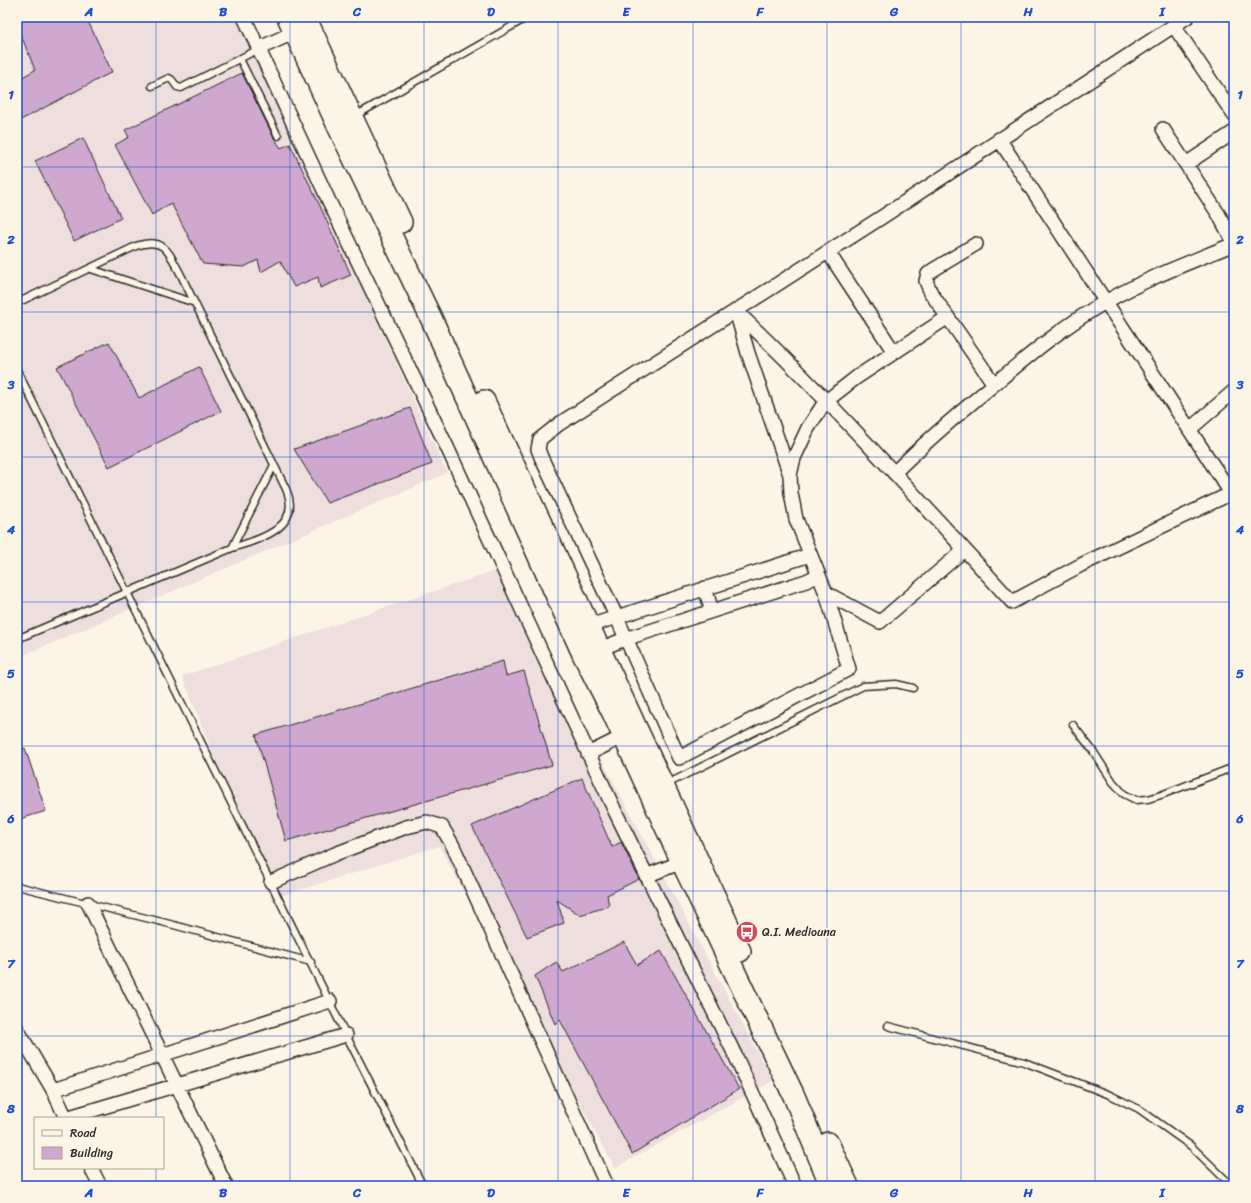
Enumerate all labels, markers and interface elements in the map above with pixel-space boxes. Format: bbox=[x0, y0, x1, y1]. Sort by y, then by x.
text: A bbox=[84, 0, 93, 23]
text: B bbox=[219, 0, 228, 23]
text: C bbox=[352, 0, 362, 23]
text: D bbox=[487, 0, 495, 23]
text: E bbox=[622, 0, 631, 23]
text: F bbox=[755, 0, 764, 23]
text: G bbox=[889, 0, 899, 23]
text: H bbox=[1022, 0, 1033, 23]
text: I bbox=[1158, 0, 1166, 23]
text: 1 bbox=[8, 83, 14, 106]
text: 1 bbox=[1237, 83, 1243, 106]
text: 2 bbox=[6, 228, 15, 251]
text: 2 bbox=[1235, 228, 1244, 251]
text: 3 bbox=[6, 373, 15, 396]
text: 3 bbox=[1235, 373, 1244, 396]
text: 4 bbox=[6, 518, 16, 541]
text: 4 bbox=[1235, 518, 1245, 541]
text: 5 bbox=[7, 662, 15, 685]
text: 5 bbox=[1236, 662, 1244, 685]
text: 6 bbox=[6, 807, 15, 830]
text: 6 bbox=[1235, 807, 1244, 830]
bus stop icon: Q.I. Mediouna bbox=[734, 919, 760, 945]
place label: Q.I. Mediouna bbox=[762, 921, 837, 943]
text: 7 bbox=[7, 952, 16, 975]
text: 7 bbox=[1236, 952, 1245, 975]
text: 8 bbox=[6, 1097, 15, 1120]
text: 8 bbox=[1235, 1097, 1244, 1120]
legend bbox=[34, 1117, 164, 1169]
text: Road bbox=[70, 1122, 97, 1144]
text: Building bbox=[70, 1142, 113, 1164]
text: A bbox=[84, 1181, 93, 1203]
text: B bbox=[219, 1181, 228, 1203]
text: C bbox=[352, 1181, 362, 1203]
text: D bbox=[487, 1181, 495, 1203]
text: E bbox=[622, 1181, 631, 1203]
text: F bbox=[755, 1181, 764, 1203]
text: G bbox=[889, 1181, 899, 1203]
text: H bbox=[1022, 1181, 1033, 1203]
text: I bbox=[1158, 1181, 1166, 1203]

